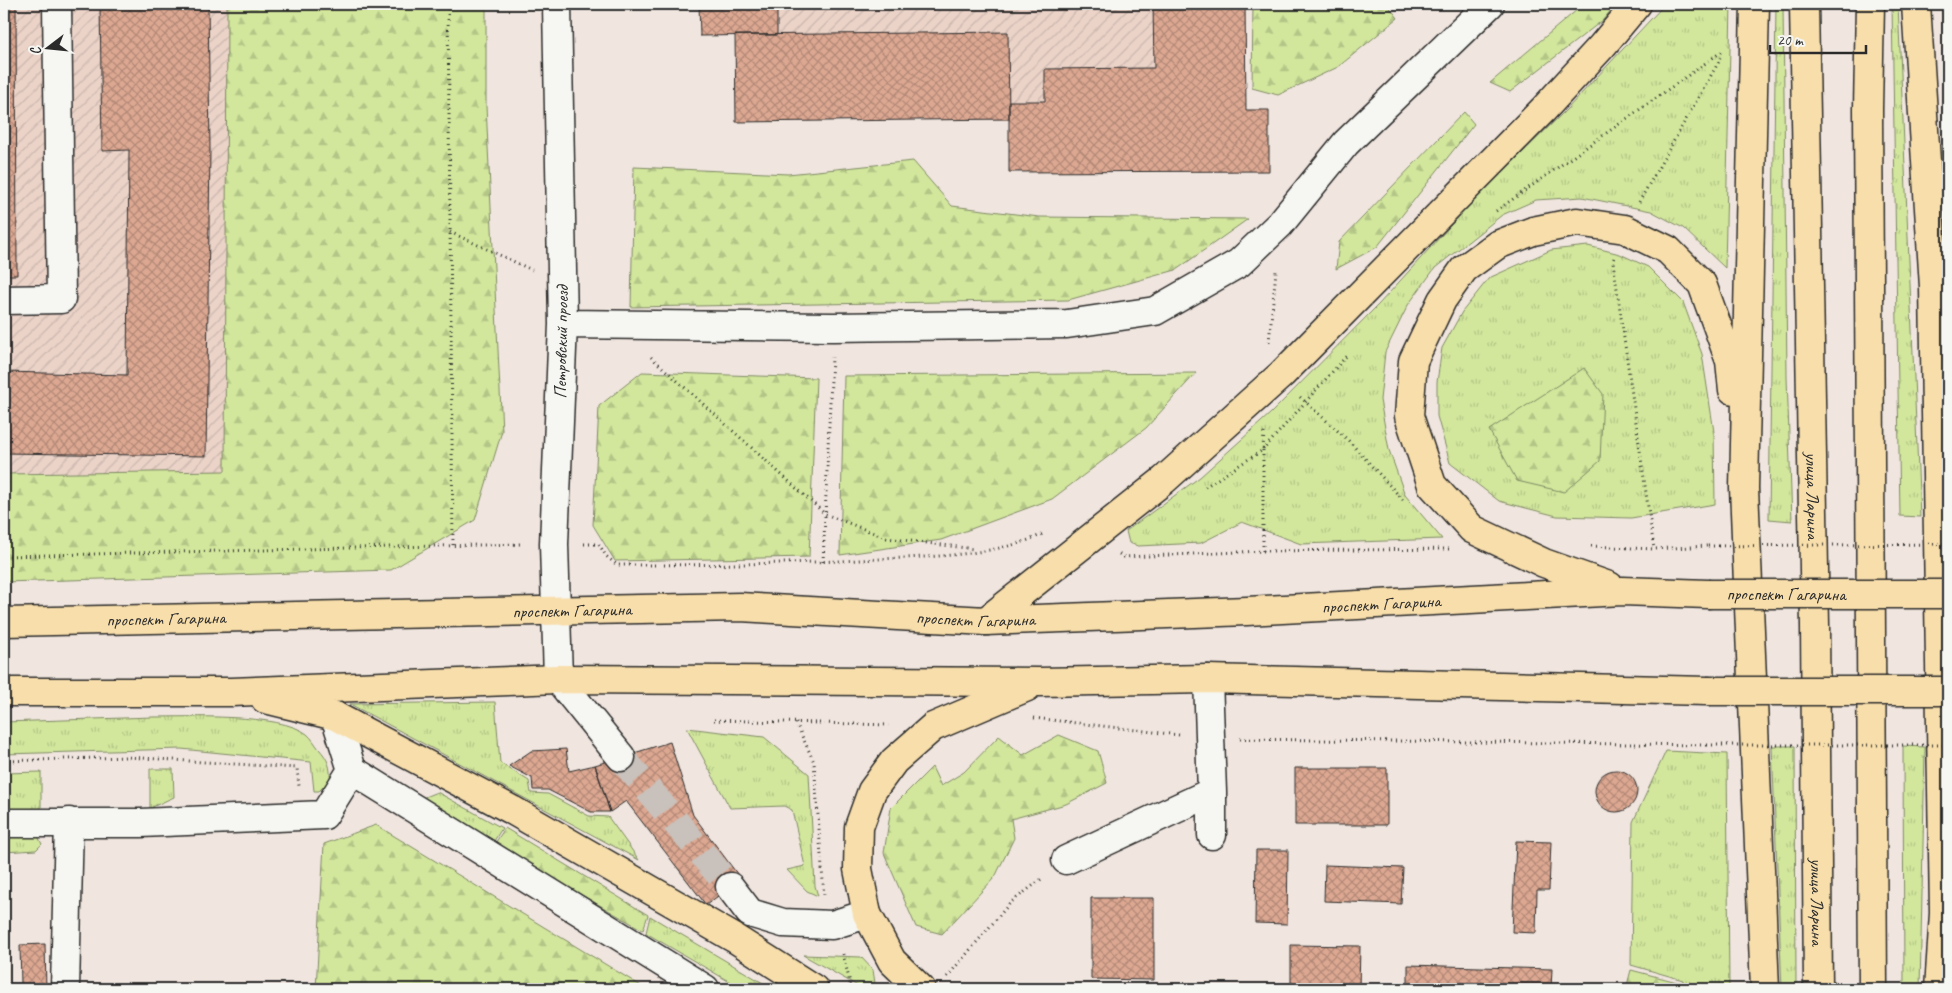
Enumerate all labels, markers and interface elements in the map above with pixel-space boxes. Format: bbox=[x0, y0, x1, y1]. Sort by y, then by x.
north arrow bbox=[22, 22, 72, 72]
scale bar bbox=[1770, 22, 1866, 54]
text: 20 m bbox=[1777, 31, 1804, 50]
text: С bbox=[26, 44, 45, 57]
street label: Петровский проезд bbox=[549, 284, 573, 399]
street label: улица Ларина bbox=[1801, 451, 1824, 541]
street label: проспект Гагарина bbox=[1726, 583, 1847, 605]
street label: проспект Гагарина bbox=[1321, 590, 1443, 618]
street label: проспект Гагарина bbox=[512, 598, 633, 623]
street label: проспект Гагарина bbox=[106, 606, 227, 631]
street label: проспект Гагарина bbox=[915, 606, 1037, 632]
street label: улица Ларина bbox=[1806, 857, 1829, 947]

